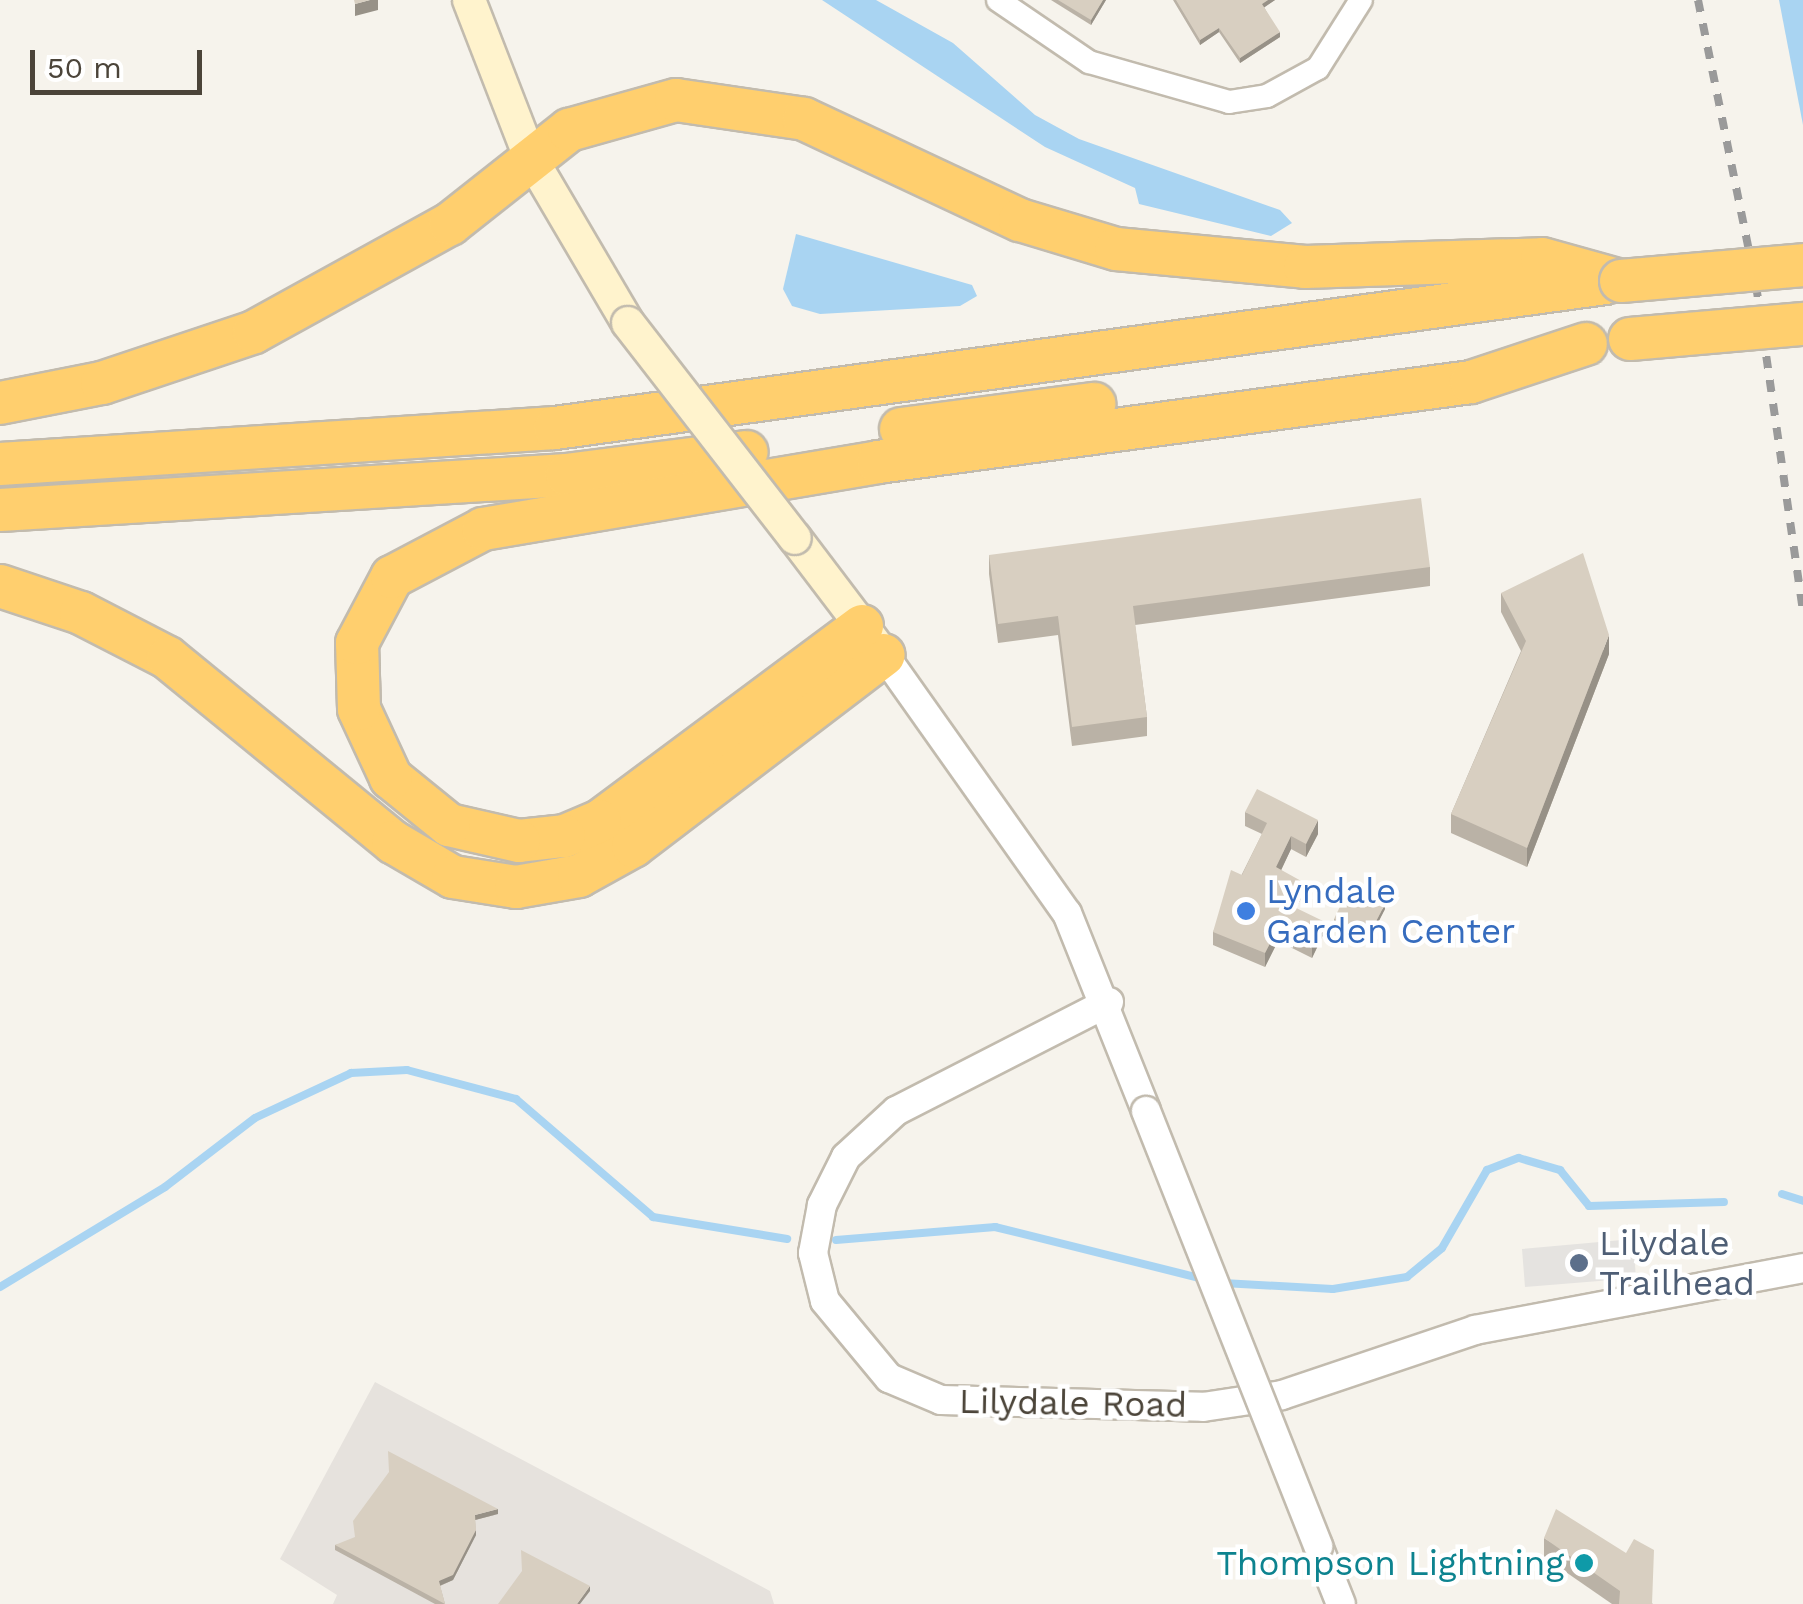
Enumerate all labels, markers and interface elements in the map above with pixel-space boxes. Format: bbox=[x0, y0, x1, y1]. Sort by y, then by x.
scale bar bbox=[35, 30, 208, 92]
text: 50 m bbox=[47, 50, 122, 85]
place label: Lyndale Garden Center bbox=[1266, 870, 1515, 952]
marker: Lyndale Garden Center bbox=[1235, 900, 1257, 922]
place label: Lilydale Trailhead bbox=[1599, 1222, 1755, 1304]
marker: Lilydale Trailhead bbox=[1568, 1252, 1590, 1274]
street label: Lilydale Road bbox=[959, 1380, 1187, 1426]
place label: Thompson Lightning bbox=[1216, 1542, 1564, 1584]
marker: Thompson Lightning bbox=[1573, 1552, 1595, 1574]

